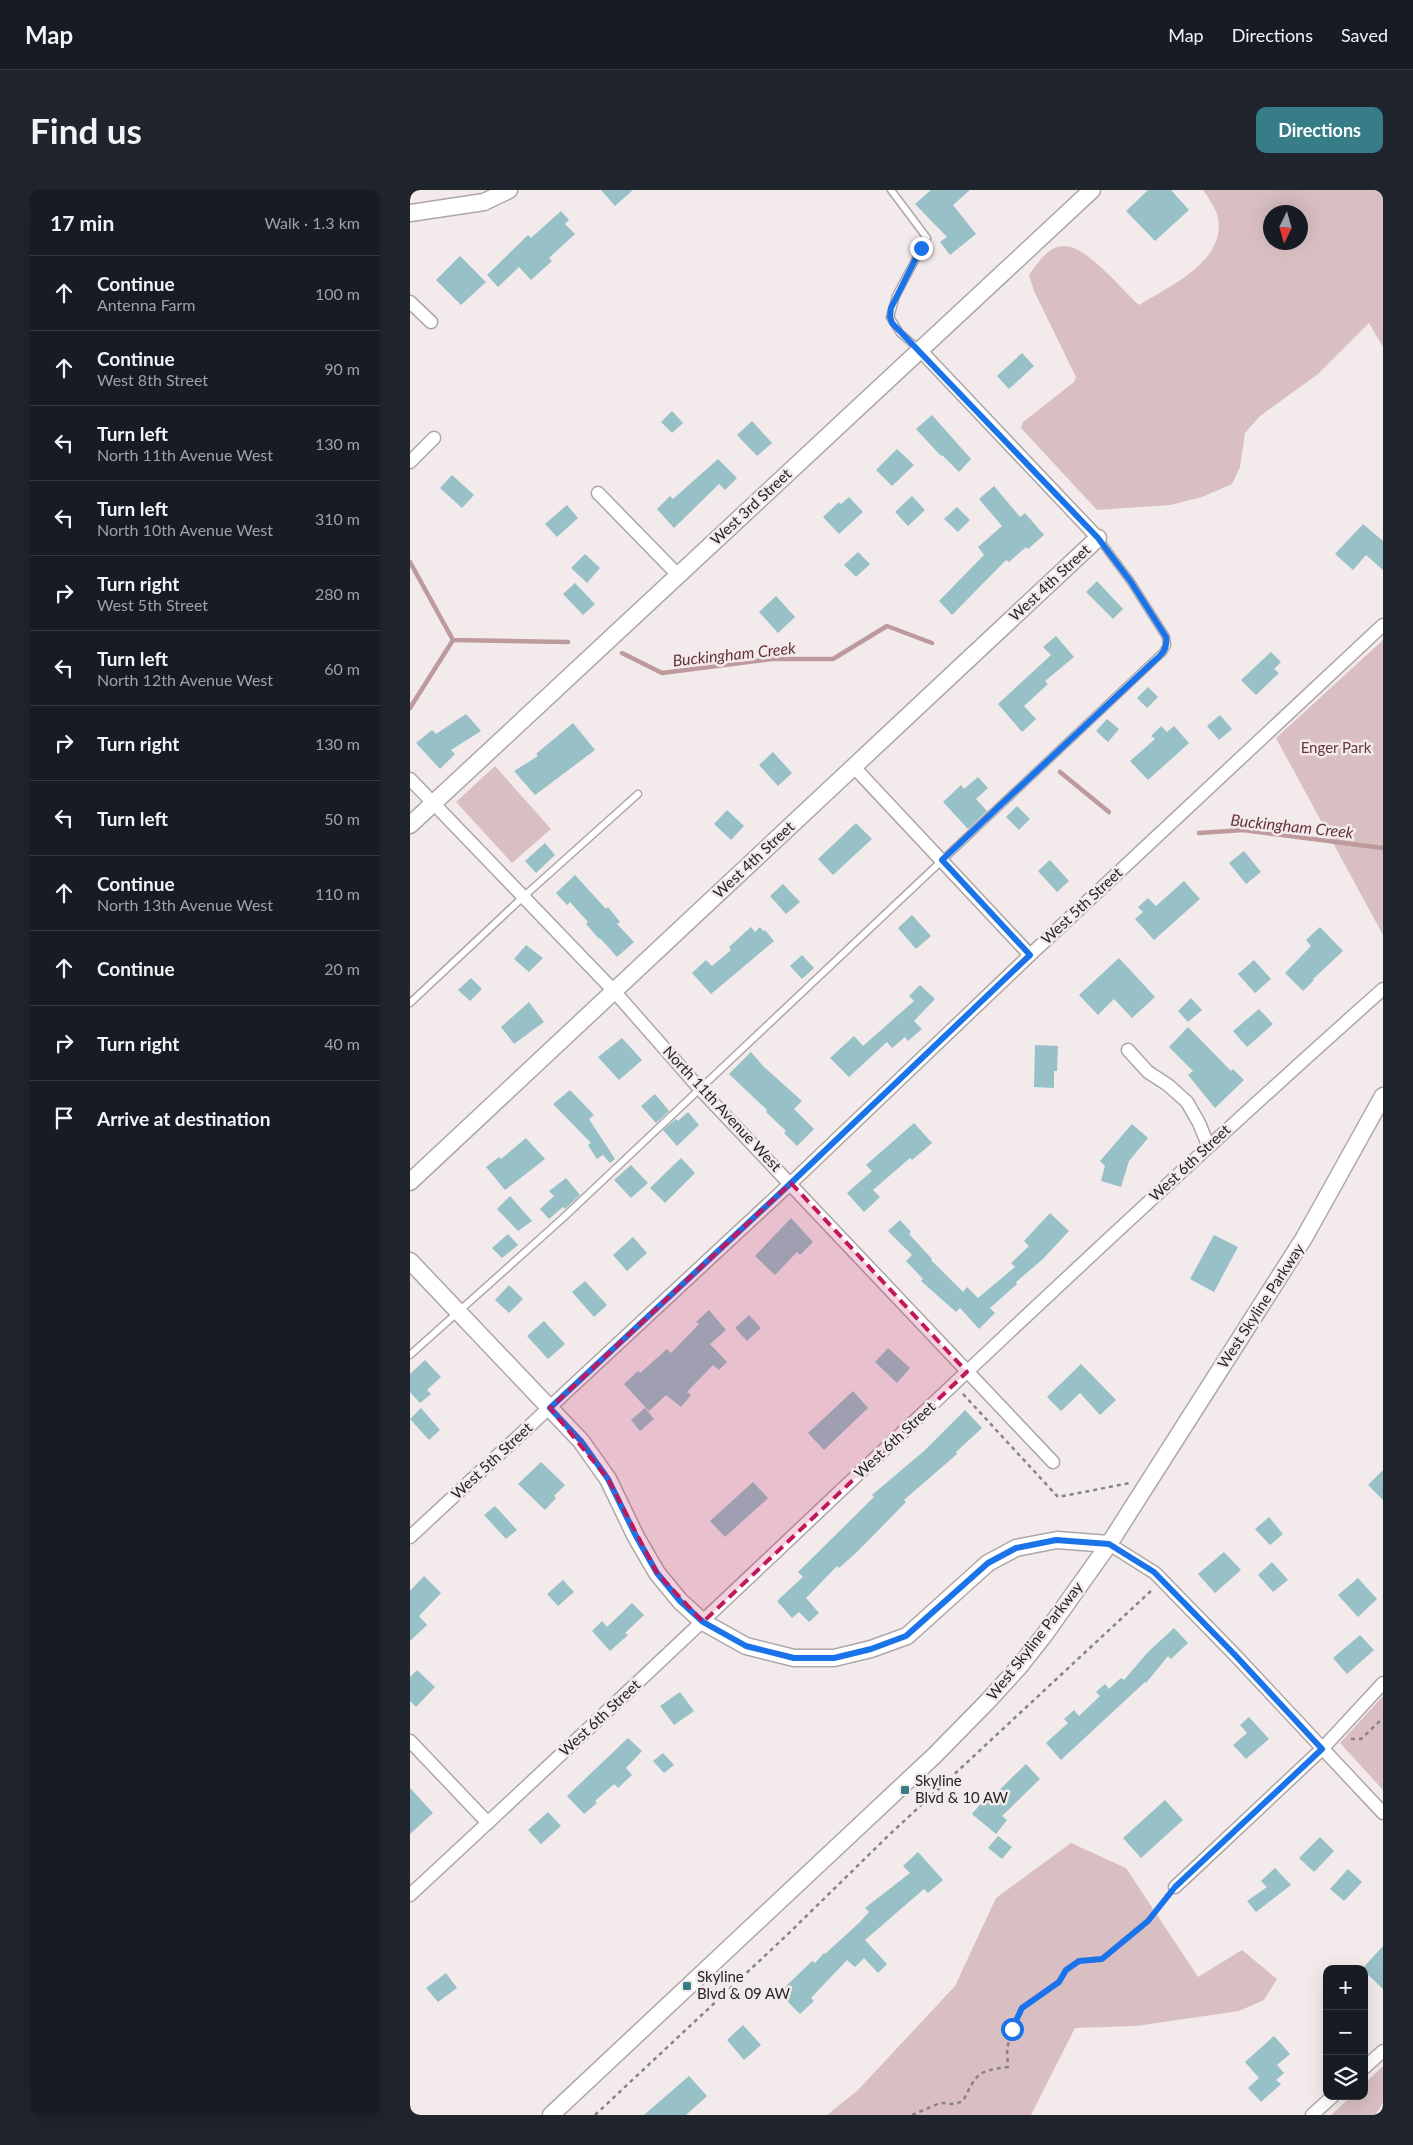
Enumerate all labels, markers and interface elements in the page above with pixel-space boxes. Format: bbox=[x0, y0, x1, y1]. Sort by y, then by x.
text: Map bbox=[25, 20, 73, 49]
text: Map bbox=[1168, 24, 1204, 46]
text: Directions bbox=[1232, 24, 1313, 46]
text: Saved bbox=[1341, 24, 1388, 46]
button: Directions bbox=[1256, 107, 1383, 153]
text: Find us bbox=[30, 109, 142, 151]
north arrow bbox=[1263, 205, 1308, 250]
text: 17 min bbox=[50, 210, 114, 235]
text: Walk · 1.3 km bbox=[264, 213, 360, 232]
route end bbox=[910, 237, 933, 260]
text: Continue bbox=[97, 272, 175, 295]
icon: ahead bbox=[50, 279, 78, 307]
text: 100 m bbox=[315, 284, 360, 303]
text: Antenna Farm bbox=[97, 295, 196, 314]
text: Continue bbox=[97, 347, 175, 370]
icon: ahead bbox=[50, 354, 78, 382]
text: 90 m bbox=[324, 359, 360, 378]
text: West 8th Street bbox=[97, 370, 208, 389]
text: Turn left bbox=[97, 422, 168, 445]
icon: left bbox=[50, 429, 78, 457]
text: 130 m bbox=[315, 434, 360, 453]
text: North 11th Avenue West bbox=[97, 445, 273, 464]
street label: West 3rd Street bbox=[706, 464, 795, 548]
text: Turn left bbox=[97, 497, 168, 520]
icon: left bbox=[50, 504, 78, 532]
text: 310 m bbox=[315, 509, 360, 528]
text: North 10th Avenue West bbox=[97, 520, 273, 539]
street label: West 4th Street bbox=[1005, 540, 1094, 624]
text: Turn right bbox=[97, 572, 179, 595]
icon: right bbox=[50, 579, 78, 607]
text: 280 m bbox=[315, 584, 360, 603]
text: West 5th Street bbox=[97, 595, 208, 614]
water label: Buckingham Creek bbox=[671, 638, 797, 669]
text: Turn left bbox=[97, 647, 168, 670]
icon: left bbox=[50, 654, 78, 682]
text: 60 m bbox=[324, 659, 360, 678]
text: North 12th Avenue West bbox=[97, 670, 273, 689]
icon: right bbox=[50, 729, 78, 757]
text: Turn right bbox=[97, 732, 179, 755]
text: 130 m bbox=[315, 734, 360, 753]
park label: Enger Park bbox=[1301, 738, 1372, 756]
icon: left bbox=[50, 804, 78, 832]
text: Turn left bbox=[97, 807, 168, 830]
text: 50 m bbox=[324, 809, 360, 828]
water label: Buckingham Creek bbox=[1230, 810, 1355, 841]
street label: West 4th Street bbox=[709, 817, 798, 901]
street label: West 5th Street bbox=[1037, 863, 1126, 947]
text: Continue bbox=[97, 872, 175, 895]
icon: ahead bbox=[50, 879, 78, 907]
text: 110 m bbox=[315, 884, 360, 903]
text: North 13th Avenue West bbox=[97, 895, 273, 914]
icon: ahead bbox=[50, 954, 78, 982]
text: Continue bbox=[97, 957, 175, 980]
text: 20 m bbox=[324, 959, 360, 978]
icon: right bbox=[50, 1029, 78, 1057]
text: Turn right bbox=[97, 1032, 179, 1055]
text: 40 m bbox=[324, 1034, 360, 1053]
street label: North 11th Avenue West bbox=[660, 1042, 786, 1175]
icon: arrive bbox=[50, 1104, 78, 1132]
text: Arrive at destination bbox=[97, 1107, 270, 1130]
street label: West 6th Street bbox=[1145, 1120, 1234, 1204]
street label: West Skyline Parkway bbox=[1213, 1240, 1307, 1371]
street label: West 6th Street bbox=[850, 1397, 939, 1481]
street label: West 5th Street bbox=[447, 1418, 536, 1502]
street label: West Skyline Parkway bbox=[982, 1578, 1086, 1703]
street label: West 6th Street bbox=[555, 1675, 644, 1759]
place label: Skyline Blvd & 10 AW bbox=[915, 1771, 1009, 1806]
marker: Skyline Blvd & 10 AW bbox=[899, 1784, 911, 1796]
map controls bbox=[1323, 1965, 1368, 2100]
button: + bbox=[1323, 1965, 1368, 2010]
place label: Skyline Blvd & 09 AW bbox=[697, 1967, 791, 2002]
marker: Skyline Blvd & 09 AW bbox=[681, 1980, 693, 1992]
button: − bbox=[1323, 2010, 1368, 2055]
route start bbox=[1001, 2018, 1024, 2041]
button: layers bbox=[1323, 2055, 1368, 2100]

